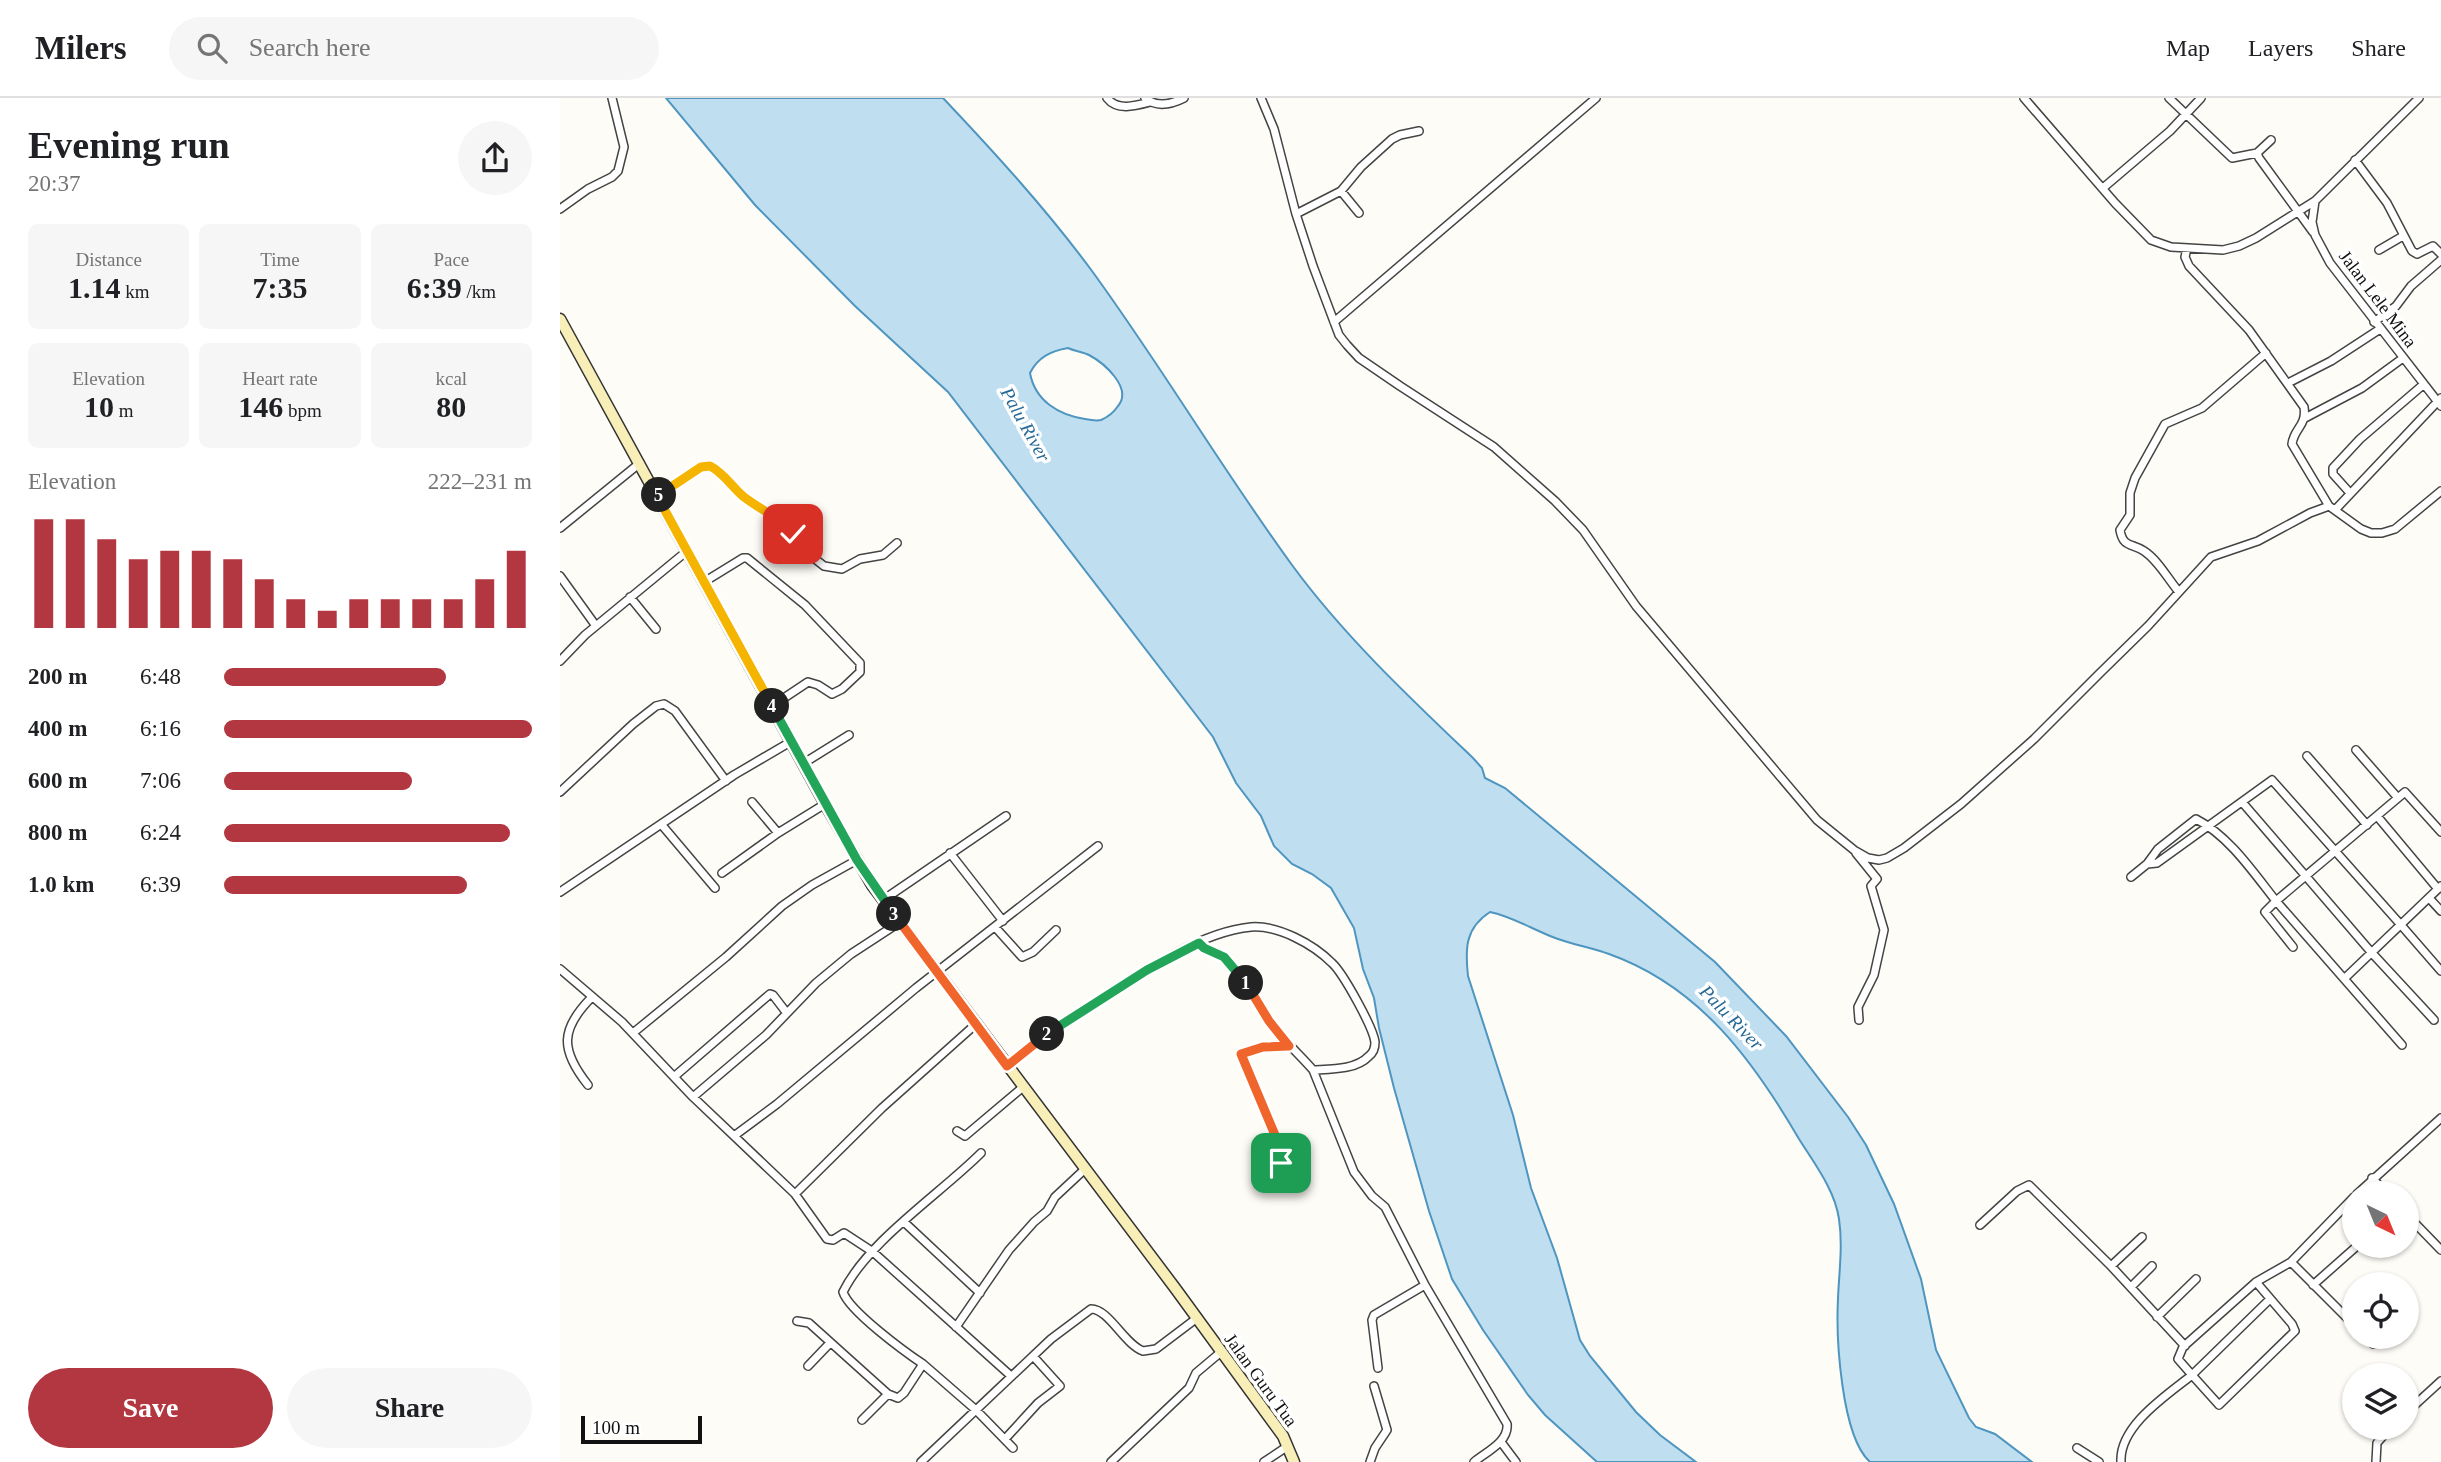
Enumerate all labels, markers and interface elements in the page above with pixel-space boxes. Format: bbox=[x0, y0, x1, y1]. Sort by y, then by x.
search box bbox=[169, 17, 659, 80]
icon: search bbox=[193, 29, 231, 67]
text: Milers bbox=[35, 30, 127, 66]
text: Search here bbox=[249, 33, 371, 62]
text: Map bbox=[2166, 35, 2210, 61]
text: Layers bbox=[2248, 35, 2313, 61]
text: Share bbox=[2351, 35, 2406, 61]
button: share bbox=[458, 121, 532, 195]
text: Evening run bbox=[28, 124, 230, 166]
text: 20:37 bbox=[28, 171, 80, 196]
street label: Jalan Lele Mina bbox=[2335, 247, 2421, 351]
text: Distance bbox=[75, 249, 142, 270]
text: Time bbox=[260, 249, 300, 270]
text: Pace bbox=[433, 249, 469, 270]
text: 1.14 bbox=[68, 271, 120, 304]
text: 7:35 bbox=[252, 271, 307, 304]
text: 6:39 bbox=[407, 271, 462, 304]
text: km bbox=[120, 281, 149, 302]
text: /km bbox=[462, 281, 496, 302]
text: Elevation bbox=[72, 368, 145, 389]
text: Heart rate bbox=[242, 368, 318, 389]
text: kcal bbox=[435, 368, 467, 389]
water label: Palu River bbox=[996, 383, 1055, 466]
text: 10 bbox=[84, 390, 114, 423]
text: 146 bbox=[238, 390, 283, 423]
text: 80 bbox=[436, 390, 466, 423]
text: m bbox=[114, 400, 133, 421]
text: bpm bbox=[283, 400, 322, 421]
text: Elevation bbox=[28, 469, 116, 494]
text: 222–231 m bbox=[428, 469, 532, 494]
pin: 5 bbox=[642, 478, 676, 512]
text: 5 bbox=[654, 484, 663, 505]
pin bbox=[763, 504, 823, 564]
icon: check bbox=[774, 515, 812, 553]
text: 200 m bbox=[28, 664, 87, 689]
text: 6:48 bbox=[140, 664, 181, 689]
pin: 4 bbox=[754, 688, 790, 724]
text: 4 bbox=[767, 695, 776, 716]
text: 400 m bbox=[28, 716, 87, 741]
text: 6:16 bbox=[140, 716, 181, 741]
text: 600 m bbox=[28, 768, 87, 793]
text: 7:06 bbox=[140, 768, 181, 793]
text: 800 m bbox=[28, 820, 87, 845]
text: 6:24 bbox=[140, 820, 181, 845]
text: 1.0 km bbox=[28, 872, 94, 897]
text: 6:39 bbox=[140, 872, 181, 897]
pin: 3 bbox=[876, 896, 912, 932]
text: 3 bbox=[889, 903, 898, 924]
pin: 1 bbox=[1228, 966, 1264, 1001]
text: 1 bbox=[1241, 972, 1250, 993]
water label: Palu River bbox=[1695, 980, 1768, 1054]
pin: 2 bbox=[1030, 1016, 1064, 1052]
text: 2 bbox=[1042, 1023, 1051, 1044]
pin bbox=[1251, 1133, 1311, 1193]
icon: arrive bbox=[1262, 1144, 1300, 1182]
north arrow bbox=[2342, 1181, 2418, 1258]
map controls bbox=[2342, 1181, 2419, 1440]
button: locate bbox=[2342, 1272, 2419, 1349]
street label: Jalan Guru Tua bbox=[1221, 1330, 1301, 1430]
button: layers bbox=[2342, 1363, 2419, 1440]
button: Save bbox=[28, 1368, 273, 1448]
button: Share bbox=[287, 1368, 532, 1448]
scale bar bbox=[581, 1413, 702, 1445]
text: 100 m bbox=[592, 1417, 640, 1438]

